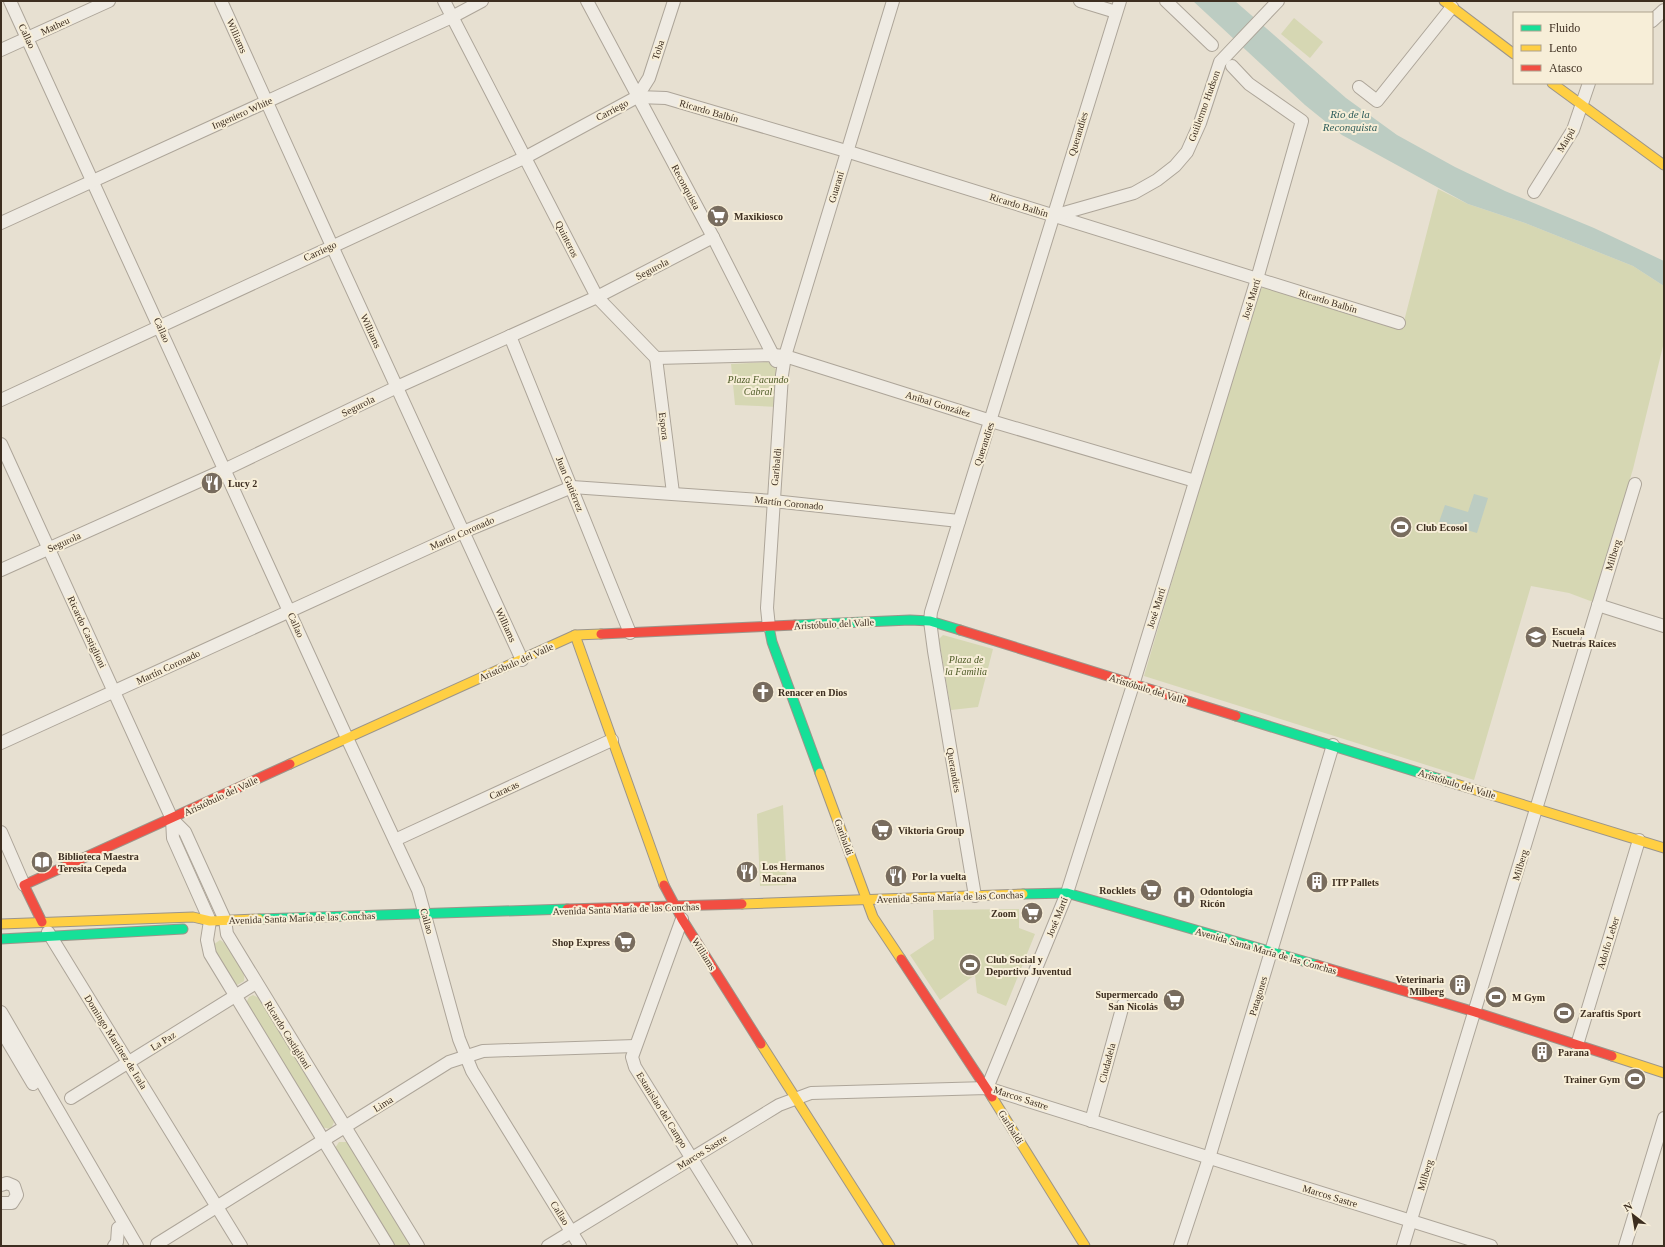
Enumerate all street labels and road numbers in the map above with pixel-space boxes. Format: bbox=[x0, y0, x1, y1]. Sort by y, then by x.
street label: Matheu bbox=[39, 15, 71, 37]
street label: Williams bbox=[225, 17, 249, 55]
street label: Callao bbox=[16, 22, 38, 50]
street label: Toba bbox=[650, 38, 666, 61]
street label: Guillermo Hudson bbox=[1186, 69, 1222, 143]
street label: Ingeniero White bbox=[210, 95, 274, 131]
street label: Carriego bbox=[594, 97, 630, 123]
street label: Ricardo Balbín bbox=[678, 97, 740, 125]
street label: Querandíes bbox=[1066, 111, 1090, 157]
street label: Maipú bbox=[1555, 126, 1577, 154]
street label: Reconquista bbox=[670, 163, 703, 212]
street label: Guaraní bbox=[826, 170, 846, 204]
street label: Ricardo Balbín bbox=[988, 191, 1050, 219]
street label: Quinteros bbox=[553, 219, 581, 259]
street label: Carriego bbox=[302, 239, 338, 263]
street label: Segurola bbox=[634, 256, 671, 282]
street label: José Martí bbox=[1240, 277, 1262, 321]
street label: Ricardo Balbín bbox=[1297, 287, 1359, 315]
street label: Williams bbox=[358, 312, 384, 350]
street label: Callao bbox=[152, 316, 172, 344]
street label: Aníbal González bbox=[904, 389, 972, 419]
street label: Segurola bbox=[340, 393, 377, 419]
street label: Espora bbox=[657, 412, 671, 441]
street label: Querandíes bbox=[972, 421, 996, 467]
street label: Garibaldi bbox=[769, 447, 783, 486]
street label: Juan Gutiérrez bbox=[554, 455, 586, 514]
street label: Martín Coronado bbox=[754, 494, 824, 512]
street label: Martín Coronado bbox=[428, 514, 496, 552]
street label: Segurola bbox=[46, 530, 83, 554]
street label: Milberg bbox=[1603, 538, 1623, 572]
street label: José Martí bbox=[1145, 586, 1167, 630]
street label: Ricardo Castiglioni bbox=[66, 594, 109, 670]
street label: Williams bbox=[493, 606, 519, 644]
street label: Callao bbox=[286, 611, 306, 639]
street label: Aristóbulo del Valle bbox=[794, 616, 875, 632]
street label: Aristóbulo del Valle bbox=[477, 640, 555, 683]
street label: Martín Coronado bbox=[134, 647, 202, 687]
street label: Aristóbulo del Valle bbox=[1108, 672, 1189, 706]
street label: Querandíes bbox=[945, 747, 963, 793]
street label: Aristóbulo del Valle bbox=[1417, 767, 1498, 801]
street label: Aristóbulo del Valle bbox=[182, 774, 260, 818]
street label: Caracas bbox=[487, 778, 521, 802]
street label: Garibaldi bbox=[832, 817, 856, 857]
street label: Milberg bbox=[1510, 848, 1530, 882]
street label: Avenida Santa María de las Conchas bbox=[876, 889, 1024, 905]
street label: José Martí bbox=[1044, 895, 1070, 939]
street label: Avenida Santa María de las Conchas bbox=[552, 901, 700, 917]
street label: Callao bbox=[418, 907, 436, 935]
street label: Avenida Santa María de las Conchas bbox=[228, 910, 376, 926]
street label: Adolfo Leber bbox=[1595, 915, 1621, 971]
street label: Avenida Santa María de las Conchas bbox=[1194, 925, 1338, 977]
street label: Williams bbox=[690, 936, 718, 972]
street label: Patagones bbox=[1247, 975, 1269, 1017]
street label: Domingo Martínez de Irala bbox=[82, 993, 150, 1092]
street label: Ricardo Castiglioni bbox=[263, 999, 313, 1071]
street label: La Paz bbox=[148, 1029, 178, 1053]
street label: Ciudadela bbox=[1096, 1041, 1118, 1084]
street label: Estanislao del Campo bbox=[634, 1070, 690, 1150]
street label: Marcos Sastre bbox=[992, 1084, 1050, 1112]
street label: Lima bbox=[371, 1093, 395, 1114]
street label: Garibaldi bbox=[996, 1108, 1026, 1146]
street label: Marcos Sastre bbox=[675, 1132, 730, 1172]
street label: Milberg bbox=[1415, 1158, 1435, 1192]
street label: Marcos Sastre bbox=[1301, 1182, 1359, 1210]
street label: Callao bbox=[548, 1199, 572, 1227]

